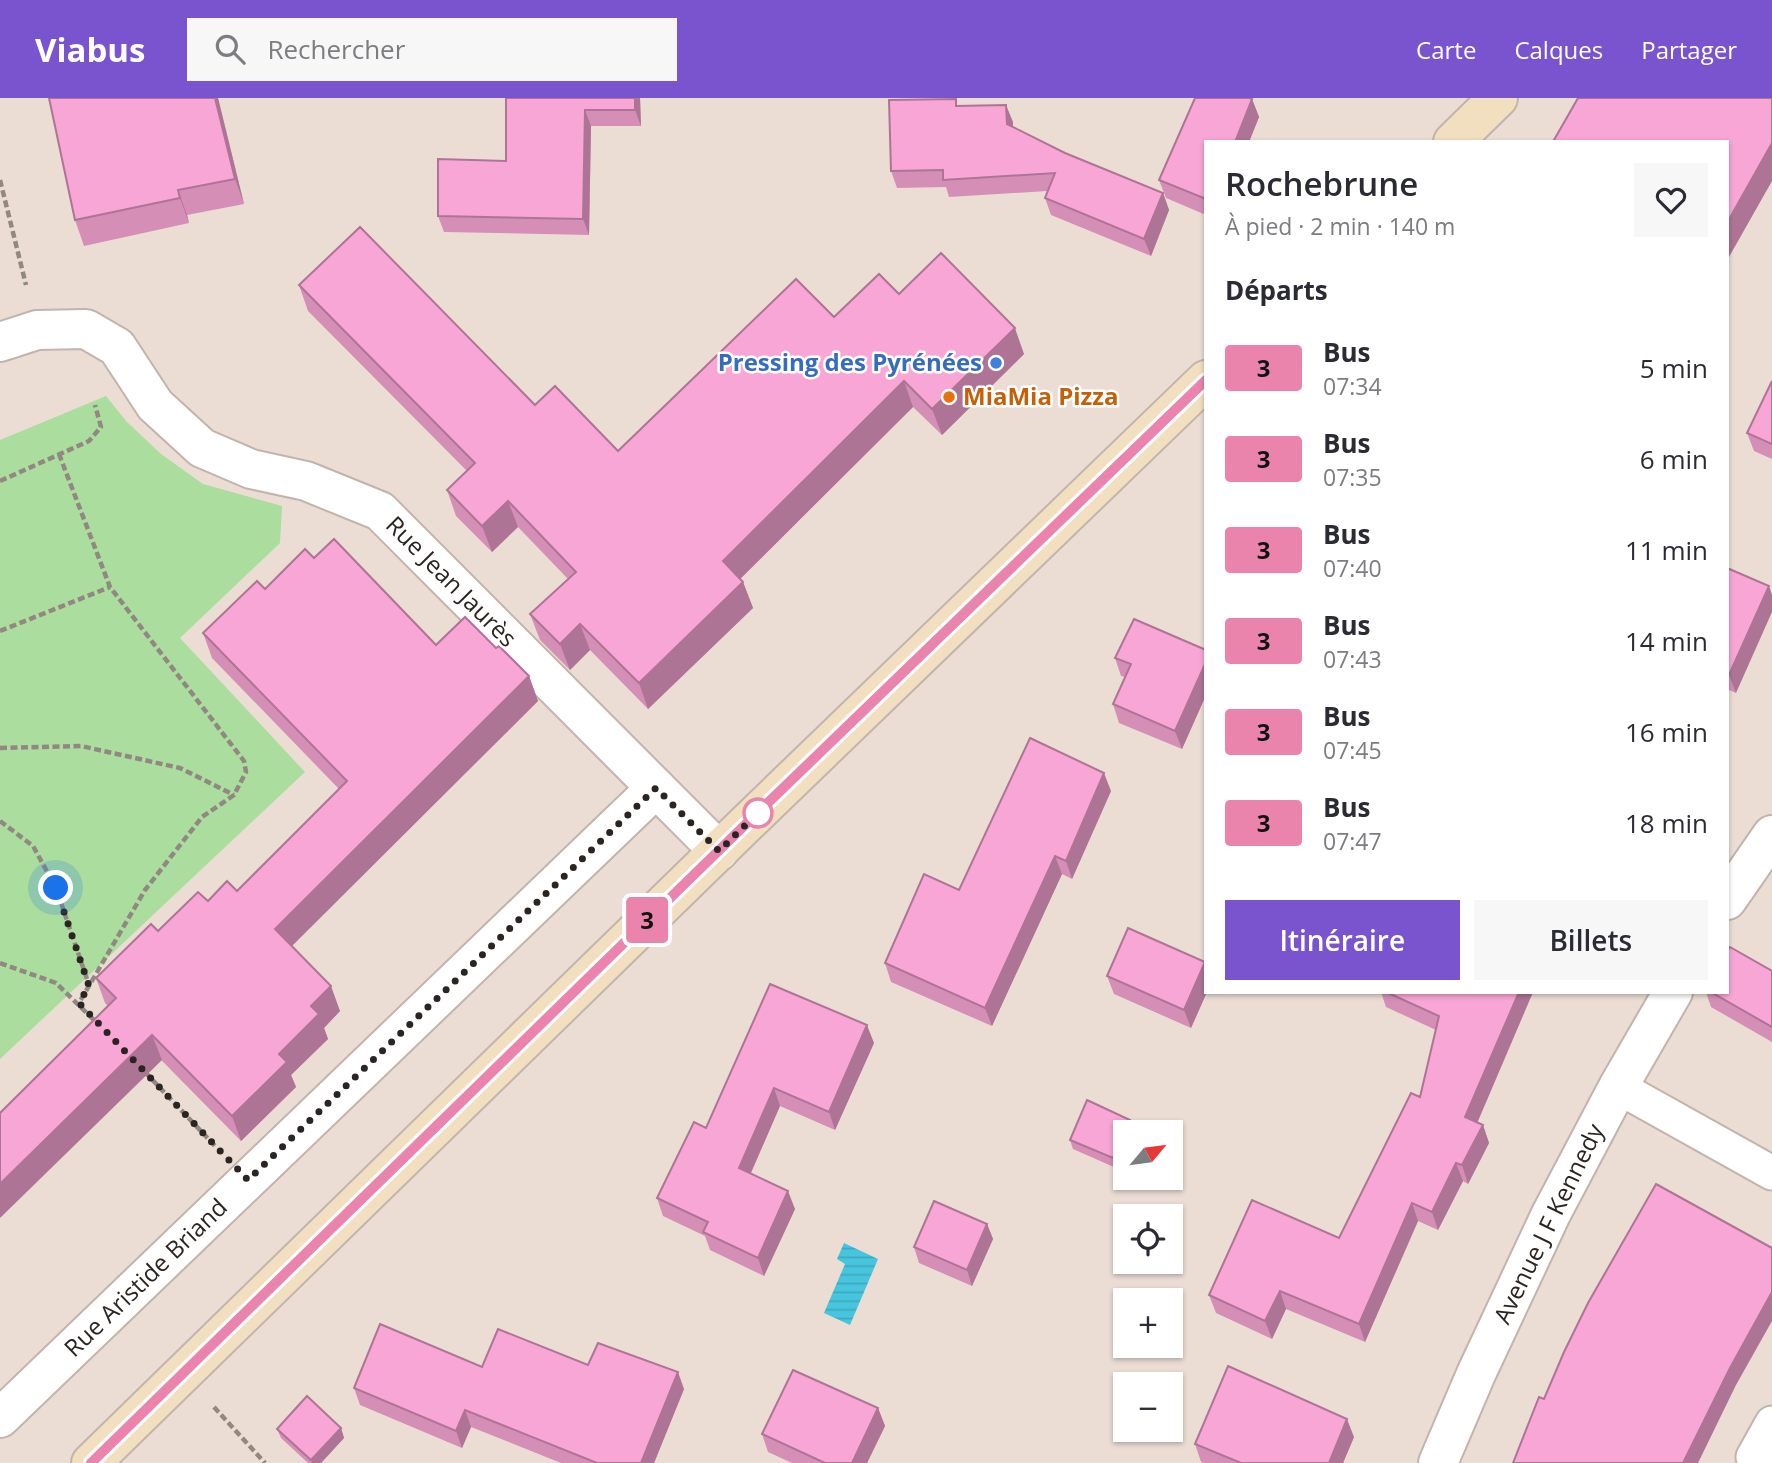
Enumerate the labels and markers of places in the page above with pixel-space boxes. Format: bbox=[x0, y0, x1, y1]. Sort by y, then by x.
place label: Pressing des Pyrénées bbox=[718, 345, 982, 378]
marker: Pressing des Pyrénées bbox=[988, 355, 1004, 371]
place label: MiaMia Pizza bbox=[963, 379, 1118, 412]
marker: MiaMia Pizza bbox=[941, 389, 957, 405]
unlabelled marker bbox=[743, 798, 773, 828]

